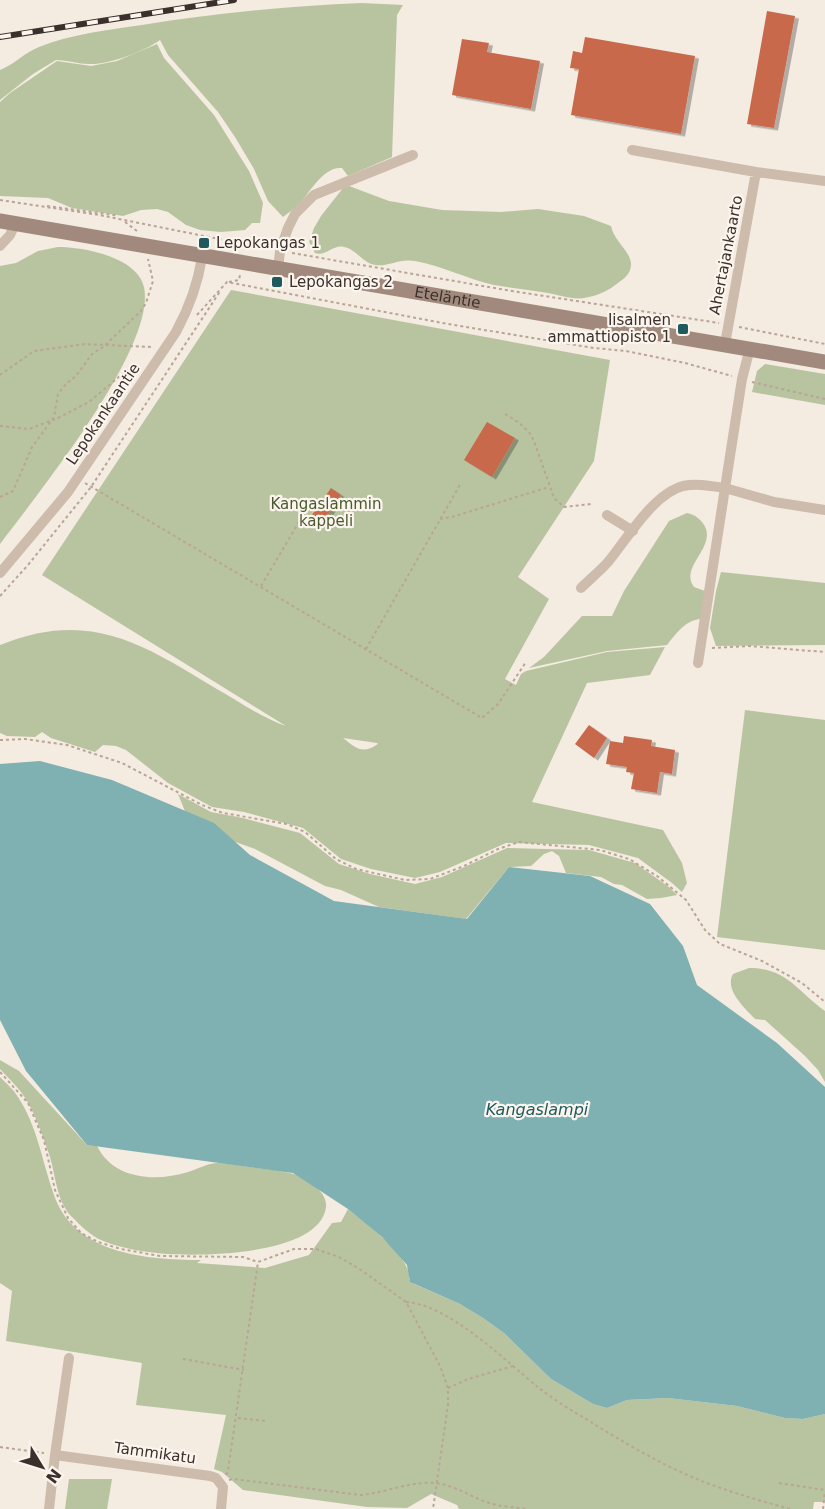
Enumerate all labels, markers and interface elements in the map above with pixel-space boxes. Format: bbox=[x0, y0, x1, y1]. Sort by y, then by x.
street label: Ahertajankaarto bbox=[706, 194, 746, 316]
place label: Lepokangas 1 bbox=[216, 234, 320, 252]
marker: Lepokangas 1 bbox=[197, 236, 211, 250]
place label: Lepokangas 2 bbox=[289, 273, 393, 291]
marker: Lepokangas 2 bbox=[270, 275, 284, 289]
street label: Eteläntie bbox=[413, 283, 482, 312]
place label: Iisalmen ammattiopisto 1 bbox=[547, 311, 671, 346]
marker: Iisalmen ammattiopisto 1 bbox=[676, 322, 690, 336]
street label: Lepokankaantie bbox=[62, 360, 144, 468]
park label: Kangaslammin kappeli bbox=[270, 495, 382, 530]
water label: Kangaslampi bbox=[486, 1100, 589, 1119]
north arrow bbox=[12, 1437, 72, 1497]
street label: Tammikatu bbox=[112, 1438, 197, 1468]
text: N bbox=[42, 1465, 65, 1487]

